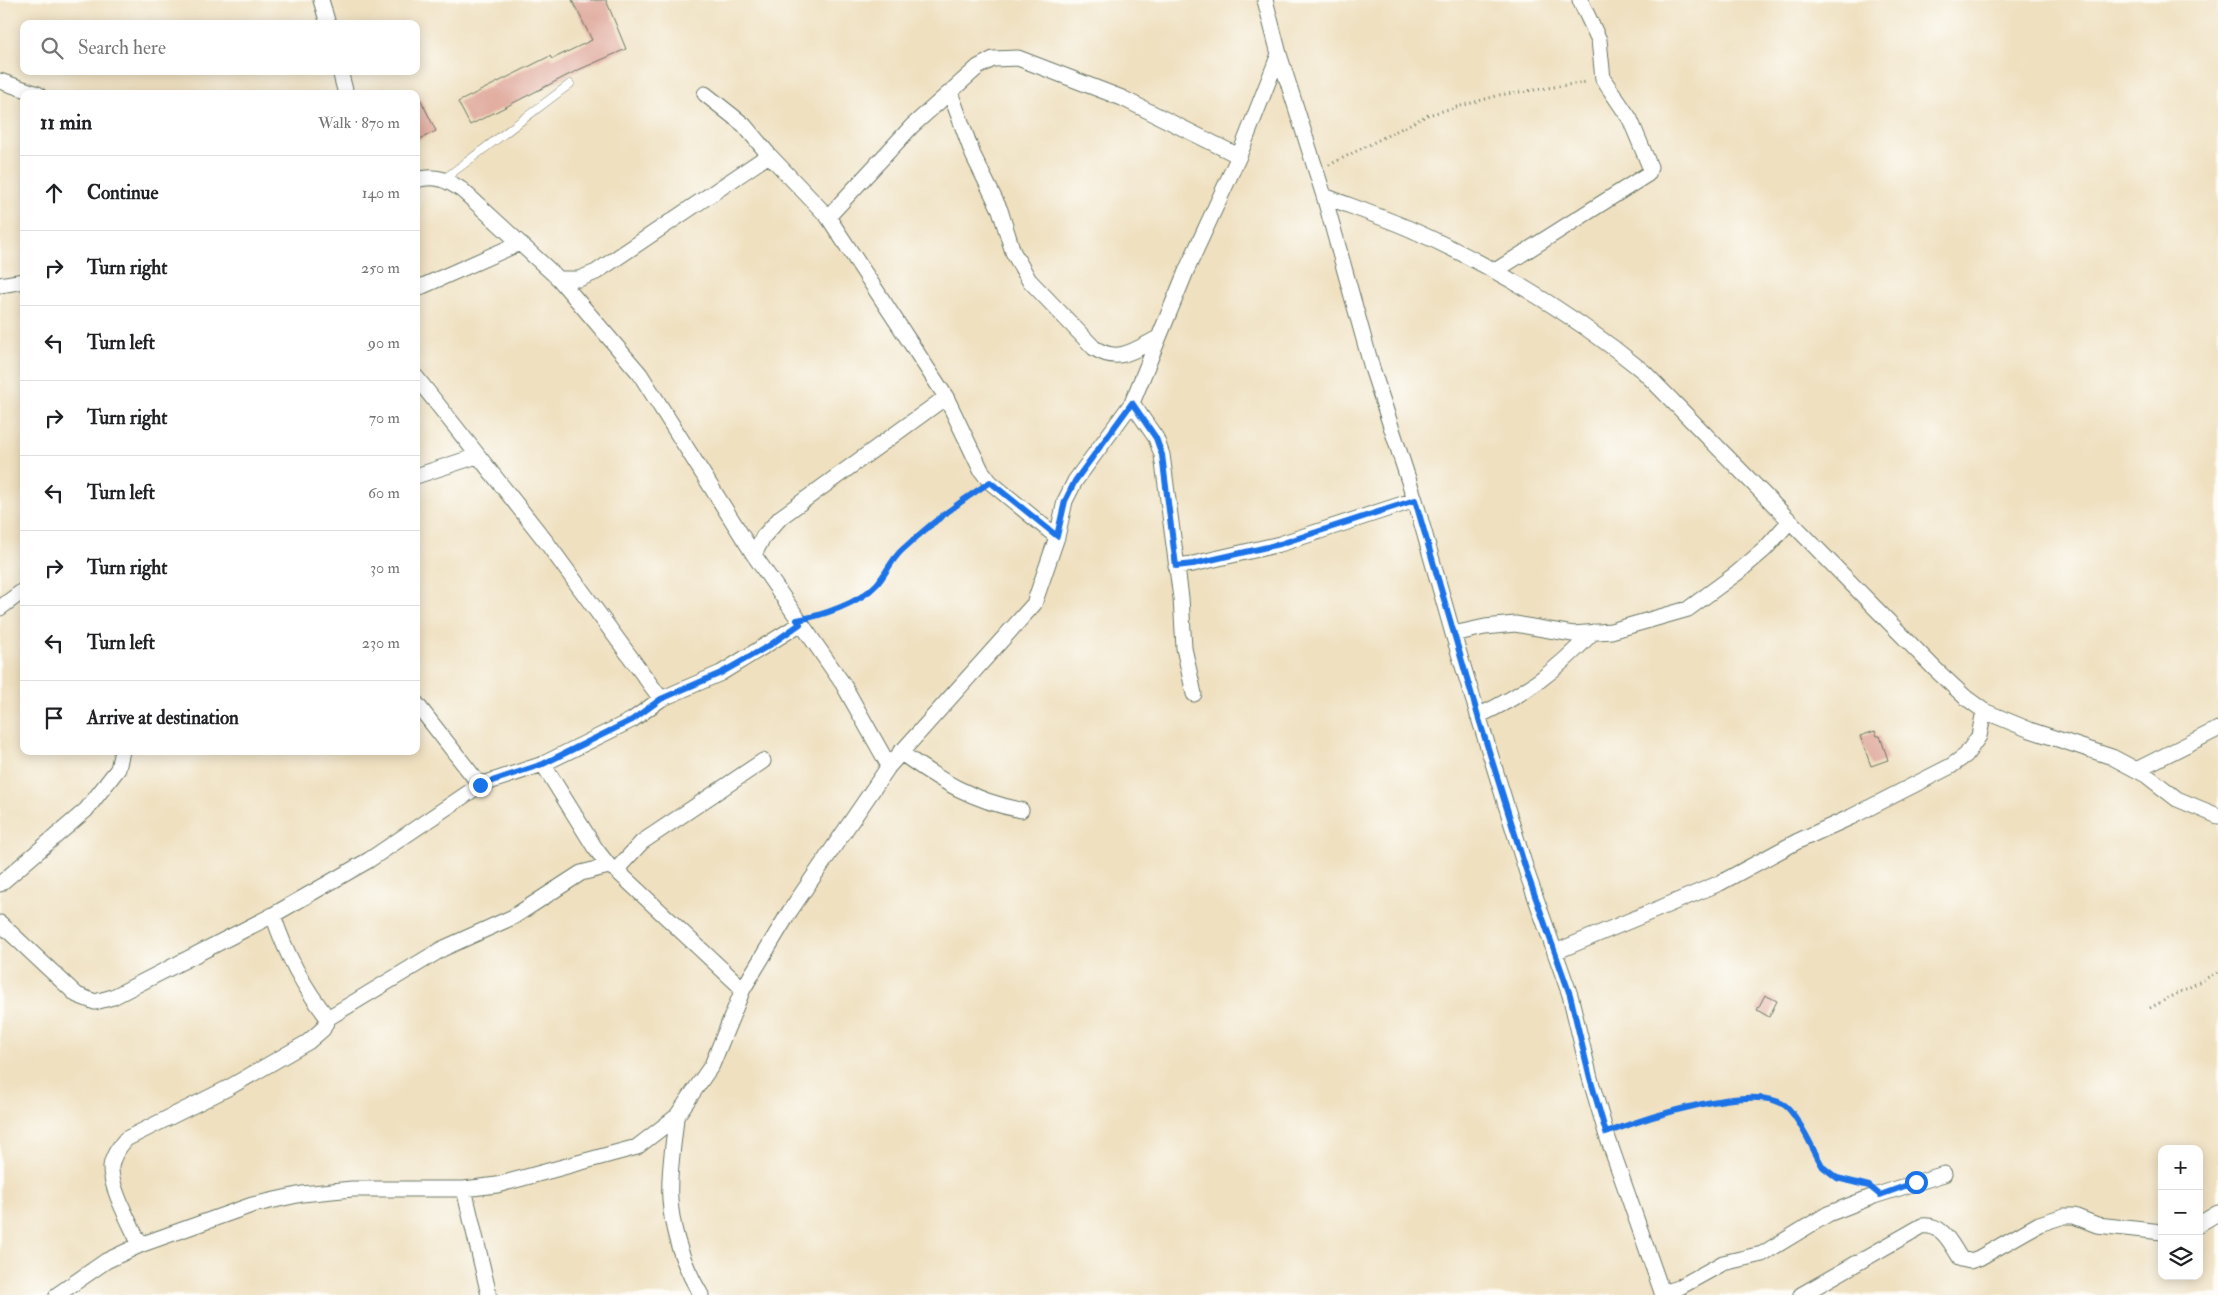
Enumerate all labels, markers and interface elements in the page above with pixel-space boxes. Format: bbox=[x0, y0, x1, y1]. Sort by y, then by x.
search box bbox=[20, 20, 420, 75]
icon: search bbox=[38, 34, 66, 62]
text: Search here bbox=[78, 36, 166, 60]
text: 11 min bbox=[40, 109, 92, 136]
text: Walk · 870 m bbox=[318, 113, 400, 133]
icon: ahead bbox=[40, 179, 68, 207]
text: Continue bbox=[87, 181, 158, 205]
text: 140 m bbox=[362, 183, 400, 203]
icon: right bbox=[40, 254, 68, 282]
text: Turn right bbox=[87, 256, 167, 280]
text: 250 m bbox=[361, 258, 400, 278]
icon: left bbox=[40, 329, 68, 357]
text: Turn left bbox=[87, 331, 155, 355]
text: 90 m bbox=[368, 333, 400, 353]
icon: right bbox=[40, 404, 68, 432]
text: Turn right bbox=[87, 406, 167, 430]
text: 70 m bbox=[369, 408, 400, 428]
icon: left bbox=[40, 479, 68, 507]
text: Turn left bbox=[87, 481, 155, 505]
text: 60 m bbox=[368, 483, 400, 503]
icon: right bbox=[40, 554, 68, 582]
text: Turn right bbox=[87, 556, 167, 580]
text: 30 m bbox=[370, 558, 400, 578]
icon: left bbox=[40, 629, 68, 657]
text: Turn left bbox=[87, 631, 155, 655]
text: 230 m bbox=[362, 633, 400, 653]
icon: arrive bbox=[40, 704, 68, 732]
text: Arrive at destination bbox=[87, 706, 239, 730]
route end bbox=[469, 774, 492, 797]
map controls bbox=[2158, 1145, 2203, 1280]
button: + bbox=[2158, 1145, 2203, 1190]
route start bbox=[1905, 1171, 1928, 1194]
button: − bbox=[2158, 1190, 2203, 1235]
button: layers bbox=[2158, 1235, 2203, 1280]

